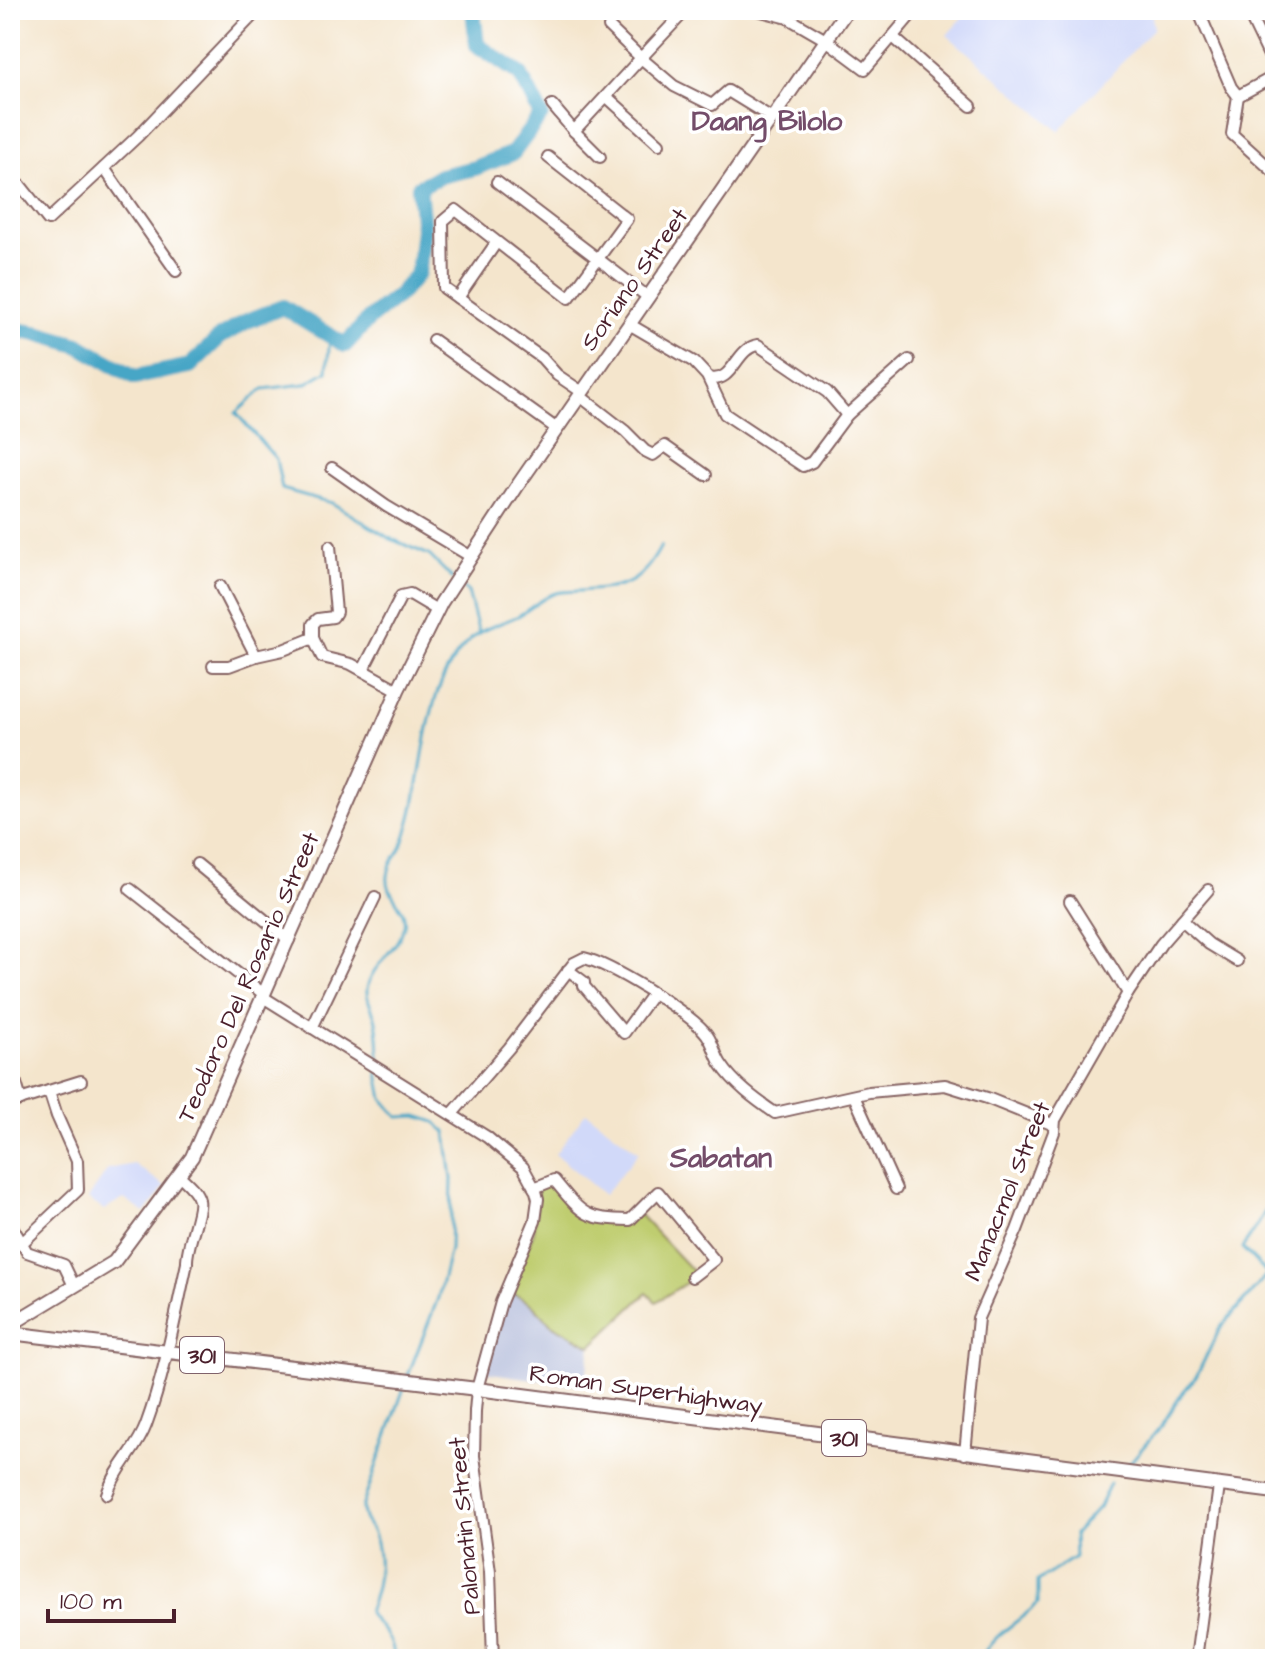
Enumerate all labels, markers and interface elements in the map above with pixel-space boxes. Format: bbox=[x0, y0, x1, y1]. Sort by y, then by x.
district label: Daang Bilolo bbox=[692, 102, 843, 143]
street label: Soriano Street bbox=[573, 201, 697, 358]
street label: Teodoro Del Rosario Street bbox=[169, 827, 329, 1128]
street label: Manacmol Street bbox=[956, 1096, 1060, 1286]
district label: Sabatan bbox=[669, 1139, 772, 1178]
road number: 301 bbox=[180, 1337, 224, 1373]
street label: Roman Superhighway bbox=[527, 1357, 765, 1424]
road number: 301 bbox=[822, 1420, 866, 1456]
street label: Palonatin Street bbox=[440, 1435, 490, 1616]
scale bar bbox=[48, 1573, 174, 1623]
text: 100 m bbox=[60, 1585, 122, 1619]

